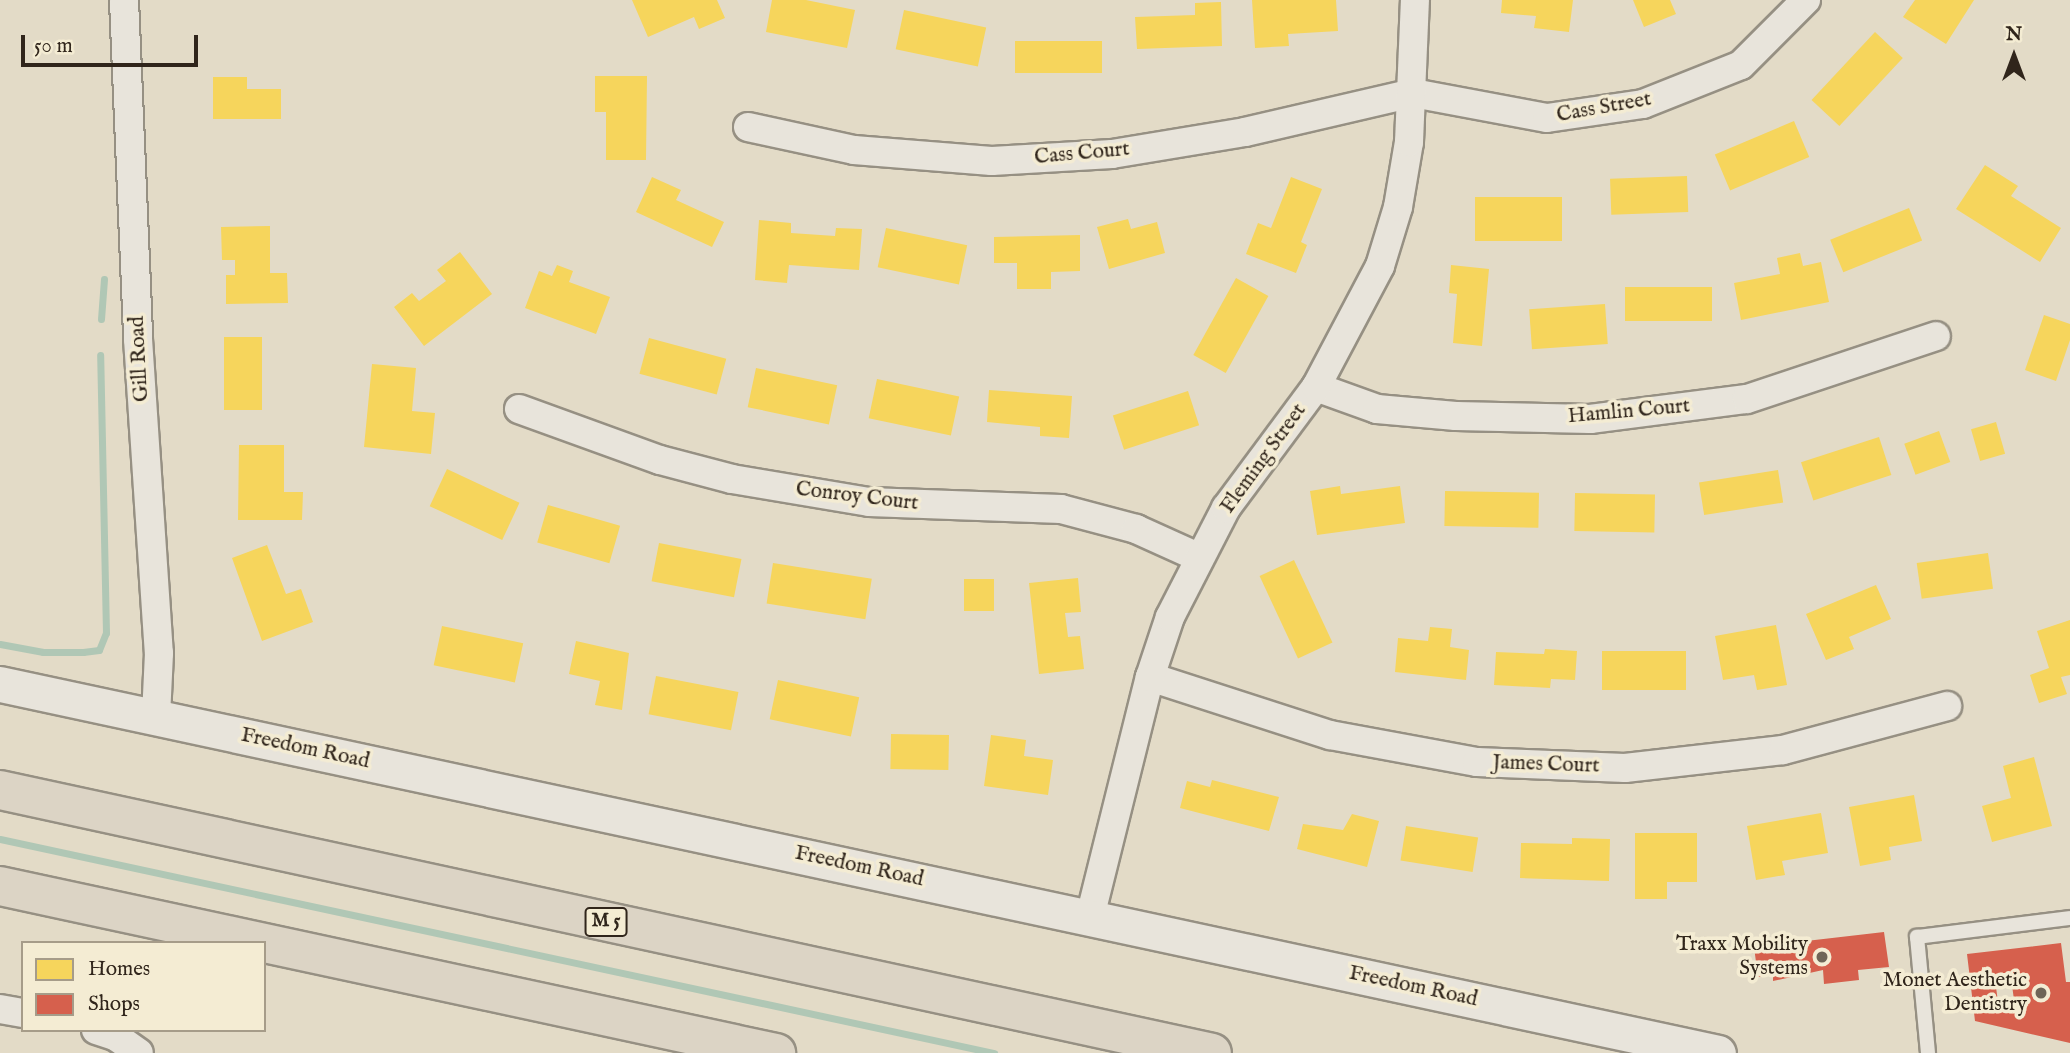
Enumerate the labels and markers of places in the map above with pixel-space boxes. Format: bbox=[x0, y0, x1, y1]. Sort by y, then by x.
place label: Traxx Mobility Systems bbox=[1676, 932, 1808, 982]
marker: Traxx Mobility Systems bbox=[1814, 949, 1830, 965]
place label: Monet Aesthetic Dentistry bbox=[1883, 968, 2027, 1018]
marker: Monet Aesthetic Dentistry bbox=[2033, 985, 2049, 1001]

